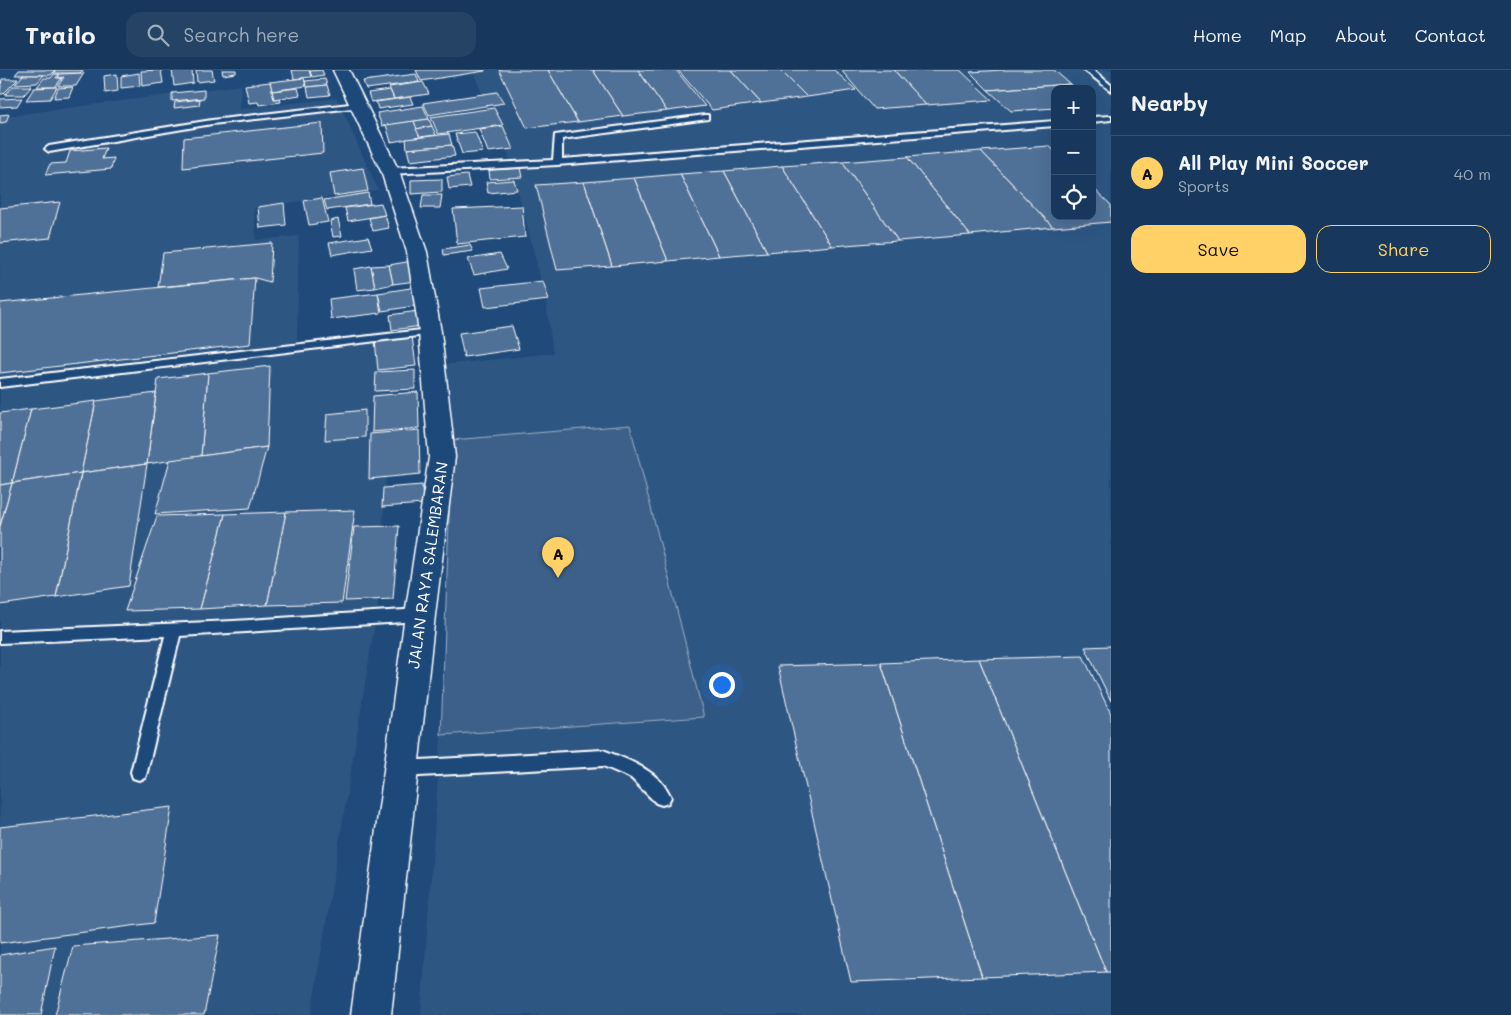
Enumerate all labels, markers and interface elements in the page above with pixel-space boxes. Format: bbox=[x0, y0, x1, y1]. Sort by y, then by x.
search box bbox=[126, 12, 476, 57]
text: Trailo bbox=[25, 19, 96, 50]
icon: search bbox=[144, 21, 172, 49]
text: Search here bbox=[184, 22, 299, 47]
text: Home bbox=[1193, 23, 1242, 47]
text: Map bbox=[1270, 23, 1306, 47]
text: About bbox=[1334, 23, 1387, 47]
text: Contact bbox=[1415, 23, 1486, 47]
map controls bbox=[1051, 85, 1096, 220]
button: + bbox=[1051, 85, 1096, 130]
text: Nearby bbox=[1131, 89, 1208, 116]
button: − bbox=[1051, 130, 1096, 175]
text: All Play Mini Soccer bbox=[1178, 150, 1369, 175]
text: A bbox=[1141, 163, 1153, 184]
text: 40 m bbox=[1454, 163, 1491, 184]
button: locate bbox=[1051, 175, 1096, 220]
text: Sports bbox=[1178, 175, 1229, 196]
button: Save bbox=[1131, 225, 1306, 273]
button: Share bbox=[1316, 225, 1491, 273]
street label: JALAN RAYA SALEMBARAN bbox=[402, 460, 452, 670]
pin: A bbox=[542, 537, 574, 578]
your location bbox=[709, 672, 735, 698]

